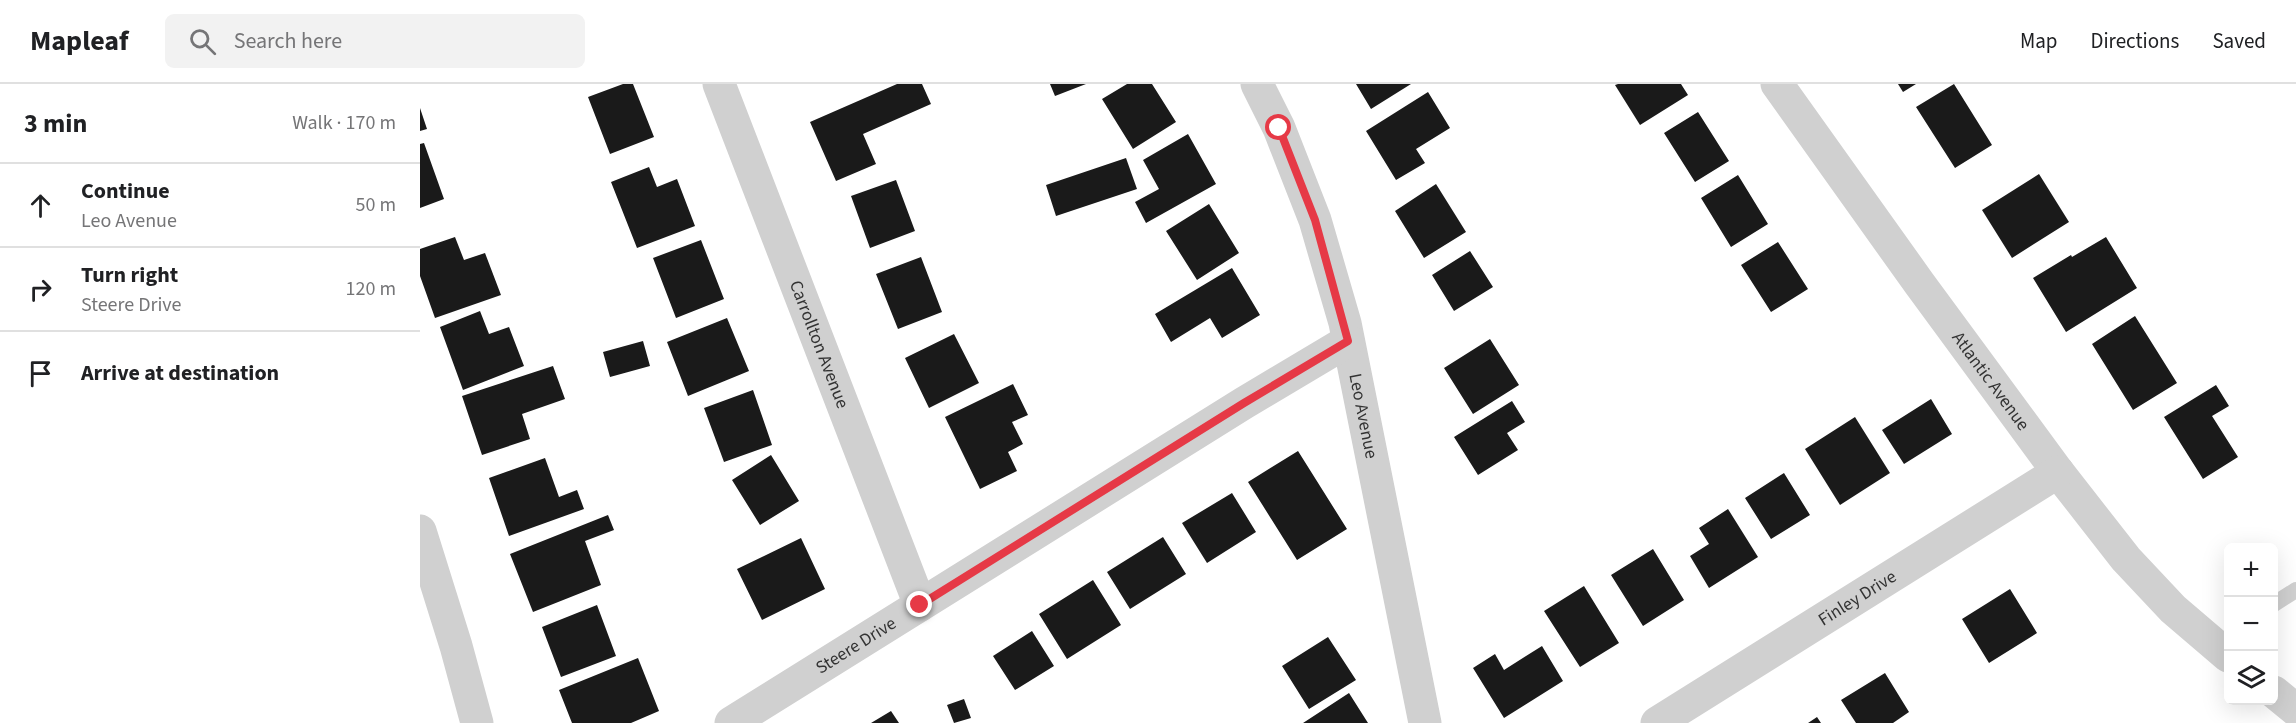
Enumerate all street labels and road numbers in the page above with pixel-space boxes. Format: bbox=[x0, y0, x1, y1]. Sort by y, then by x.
street label: Carrollton Avenue bbox=[783, 277, 855, 412]
street label: Atlantic Avenue bbox=[1946, 326, 2036, 436]
street label: Leo Avenue bbox=[1343, 371, 1384, 461]
street label: Finley Drive bbox=[1813, 564, 1901, 632]
street label: Steere Drive bbox=[811, 611, 901, 680]

